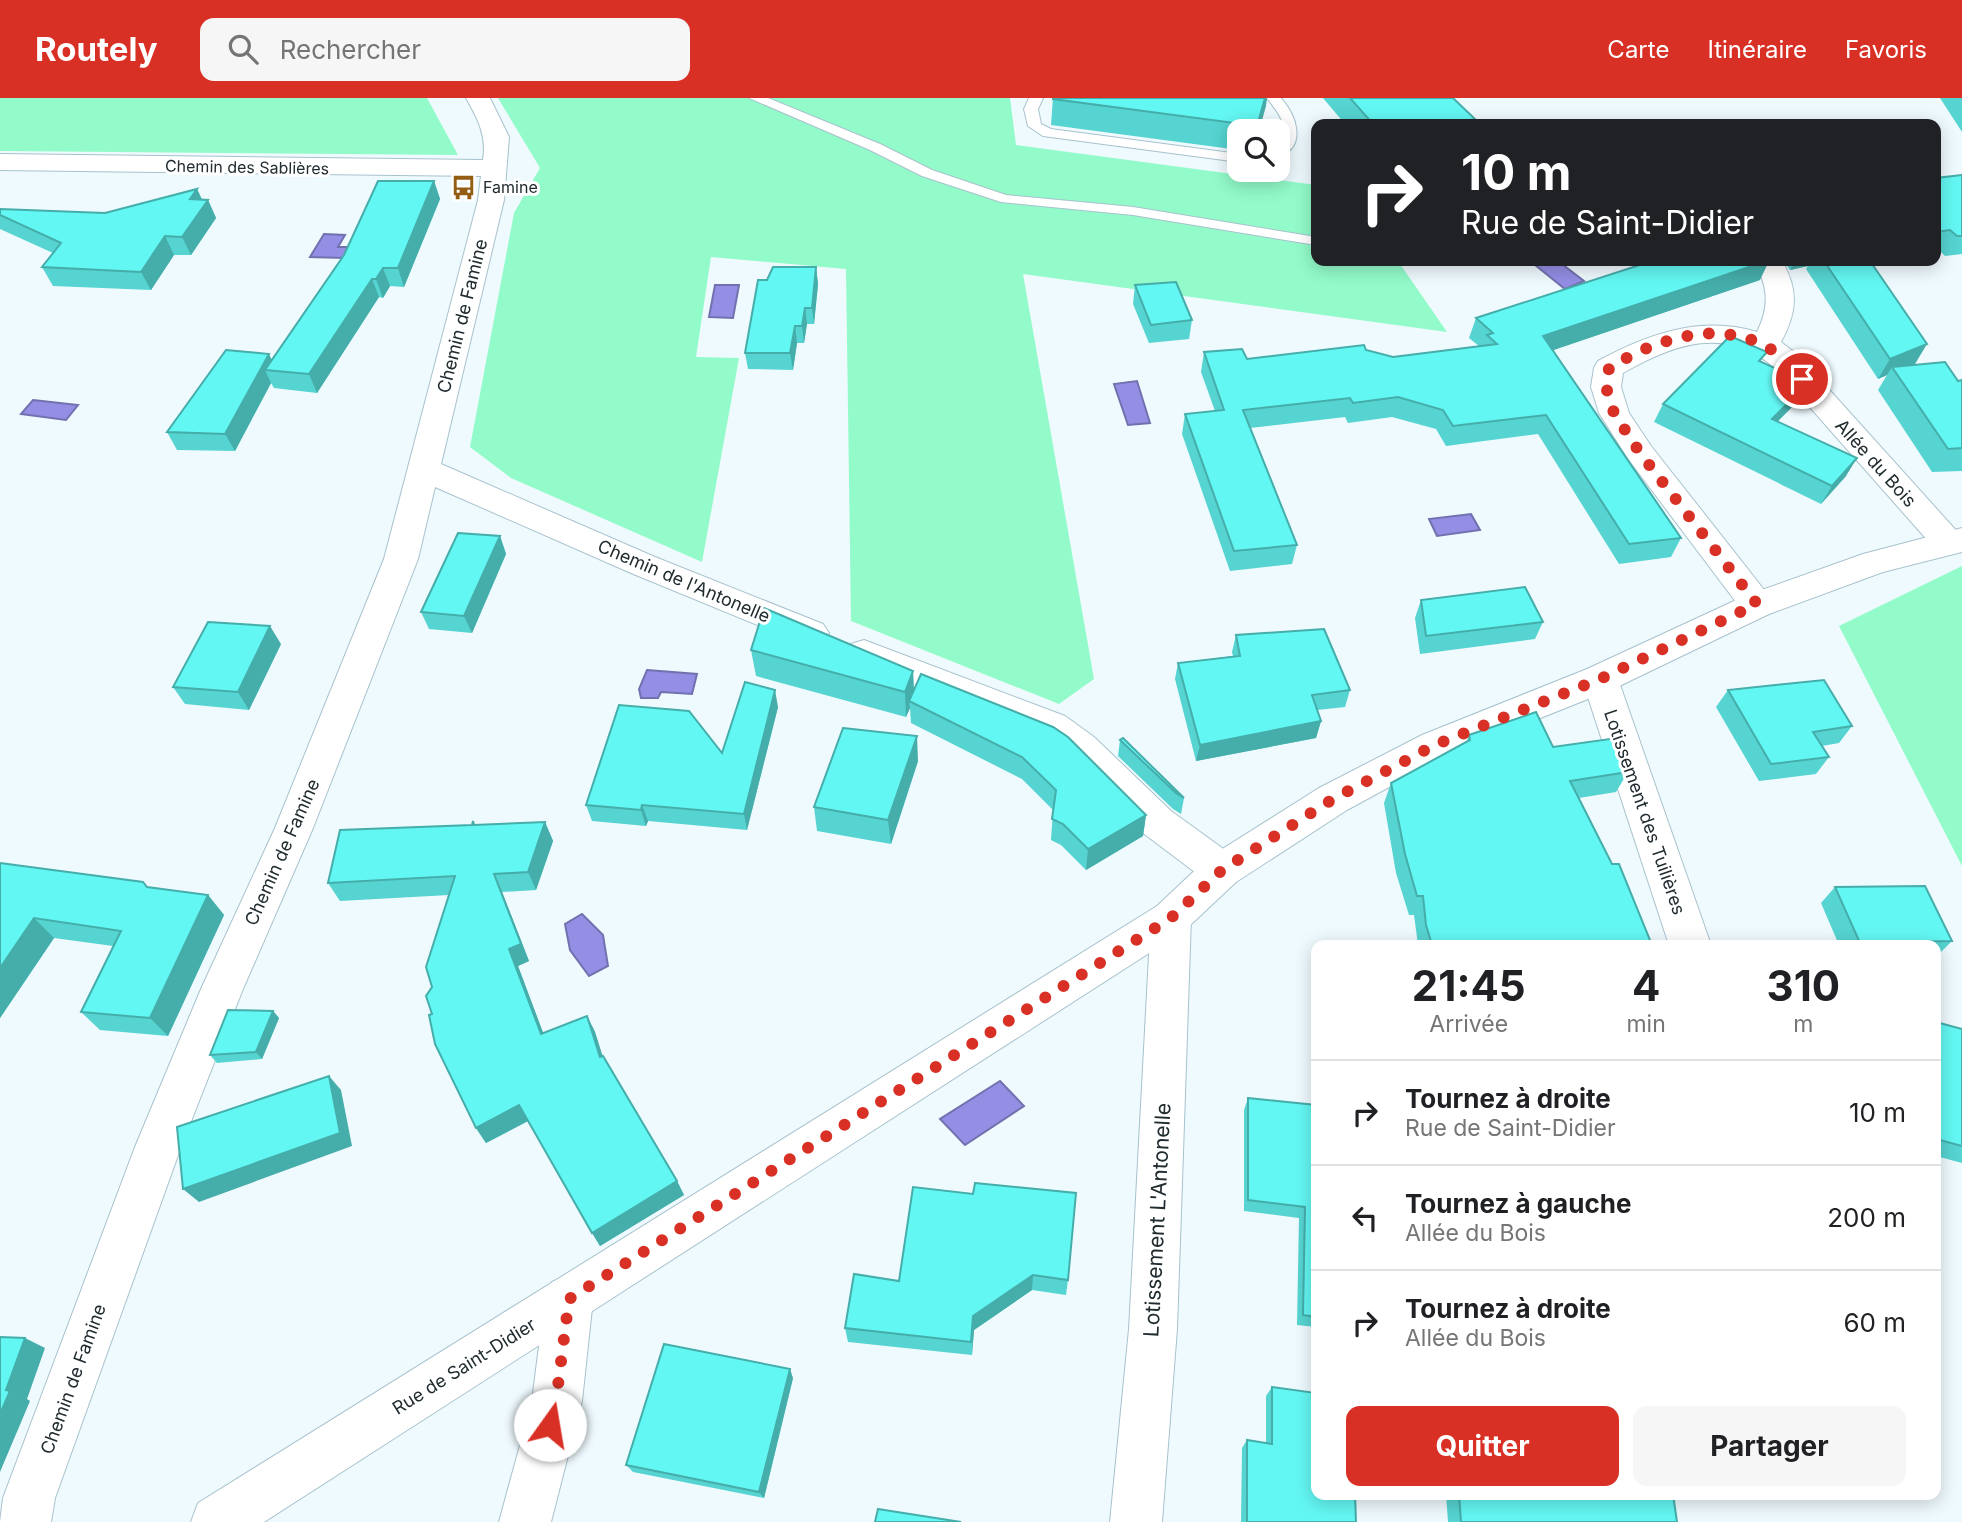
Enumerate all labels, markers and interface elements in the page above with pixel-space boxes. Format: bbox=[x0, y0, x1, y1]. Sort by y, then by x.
search box bbox=[200, 18, 690, 81]
text: Routely bbox=[35, 29, 158, 69]
icon: search bbox=[224, 30, 262, 68]
text: Rechercher bbox=[280, 34, 421, 65]
text: Carte bbox=[1607, 35, 1669, 64]
text: Itinéraire bbox=[1707, 35, 1807, 64]
text: Favoris bbox=[1845, 35, 1927, 64]
map controls bbox=[1227, 119, 1290, 182]
button: search bbox=[1227, 119, 1290, 182]
text: 10 m bbox=[1461, 143, 1572, 202]
icon: right bbox=[1346, 147, 1437, 238]
street label: Chemin des Sablières bbox=[165, 156, 329, 178]
bus stop icon: Famine bbox=[449, 173, 477, 201]
place label: Famine bbox=[483, 177, 538, 197]
text: Rue de Saint-Didier bbox=[1461, 203, 1754, 242]
street label: Chemin de Famine bbox=[433, 237, 491, 395]
pin bbox=[1772, 349, 1832, 409]
icon: arrive bbox=[1783, 360, 1821, 398]
street label: Allée du Bois bbox=[1831, 415, 1921, 511]
street label: Chemin de l'Antonelle bbox=[595, 535, 773, 627]
street label: Lotissement des Tuilières bbox=[1600, 707, 1690, 917]
street label: Chemin de Famine bbox=[240, 775, 324, 929]
text: 21:45 bbox=[1412, 960, 1526, 1011]
text: 4 bbox=[1632, 960, 1660, 1011]
text: 310 bbox=[1767, 960, 1840, 1011]
text: Arrivée bbox=[1429, 1010, 1508, 1038]
text: min bbox=[1626, 1010, 1666, 1038]
text: m bbox=[1793, 1010, 1813, 1038]
text: Tournez à droite bbox=[1405, 1083, 1611, 1114]
icon: right bbox=[1346, 1094, 1384, 1132]
text: 10 m bbox=[1849, 1097, 1906, 1128]
street label: Lotissement L'Antonelle bbox=[1138, 1102, 1176, 1338]
text: Rue de Saint-Didier bbox=[1405, 1114, 1616, 1142]
text: Tournez à gauche bbox=[1405, 1188, 1631, 1219]
icon: left bbox=[1346, 1199, 1384, 1237]
text: 200 m bbox=[1827, 1202, 1906, 1233]
text: Allée du Bois bbox=[1405, 1219, 1546, 1247]
text: Tournez à droite bbox=[1405, 1293, 1611, 1324]
street label: Chemin de Famine bbox=[36, 1301, 110, 1457]
icon: right bbox=[1346, 1304, 1384, 1342]
text: 60 m bbox=[1843, 1307, 1906, 1338]
street label: Rue de Saint-Didier bbox=[389, 1313, 540, 1419]
text: Allée du Bois bbox=[1405, 1324, 1546, 1352]
position arrow bbox=[513, 1388, 587, 1462]
button: Quitter bbox=[1346, 1406, 1619, 1486]
button: Partager bbox=[1633, 1406, 1906, 1486]

